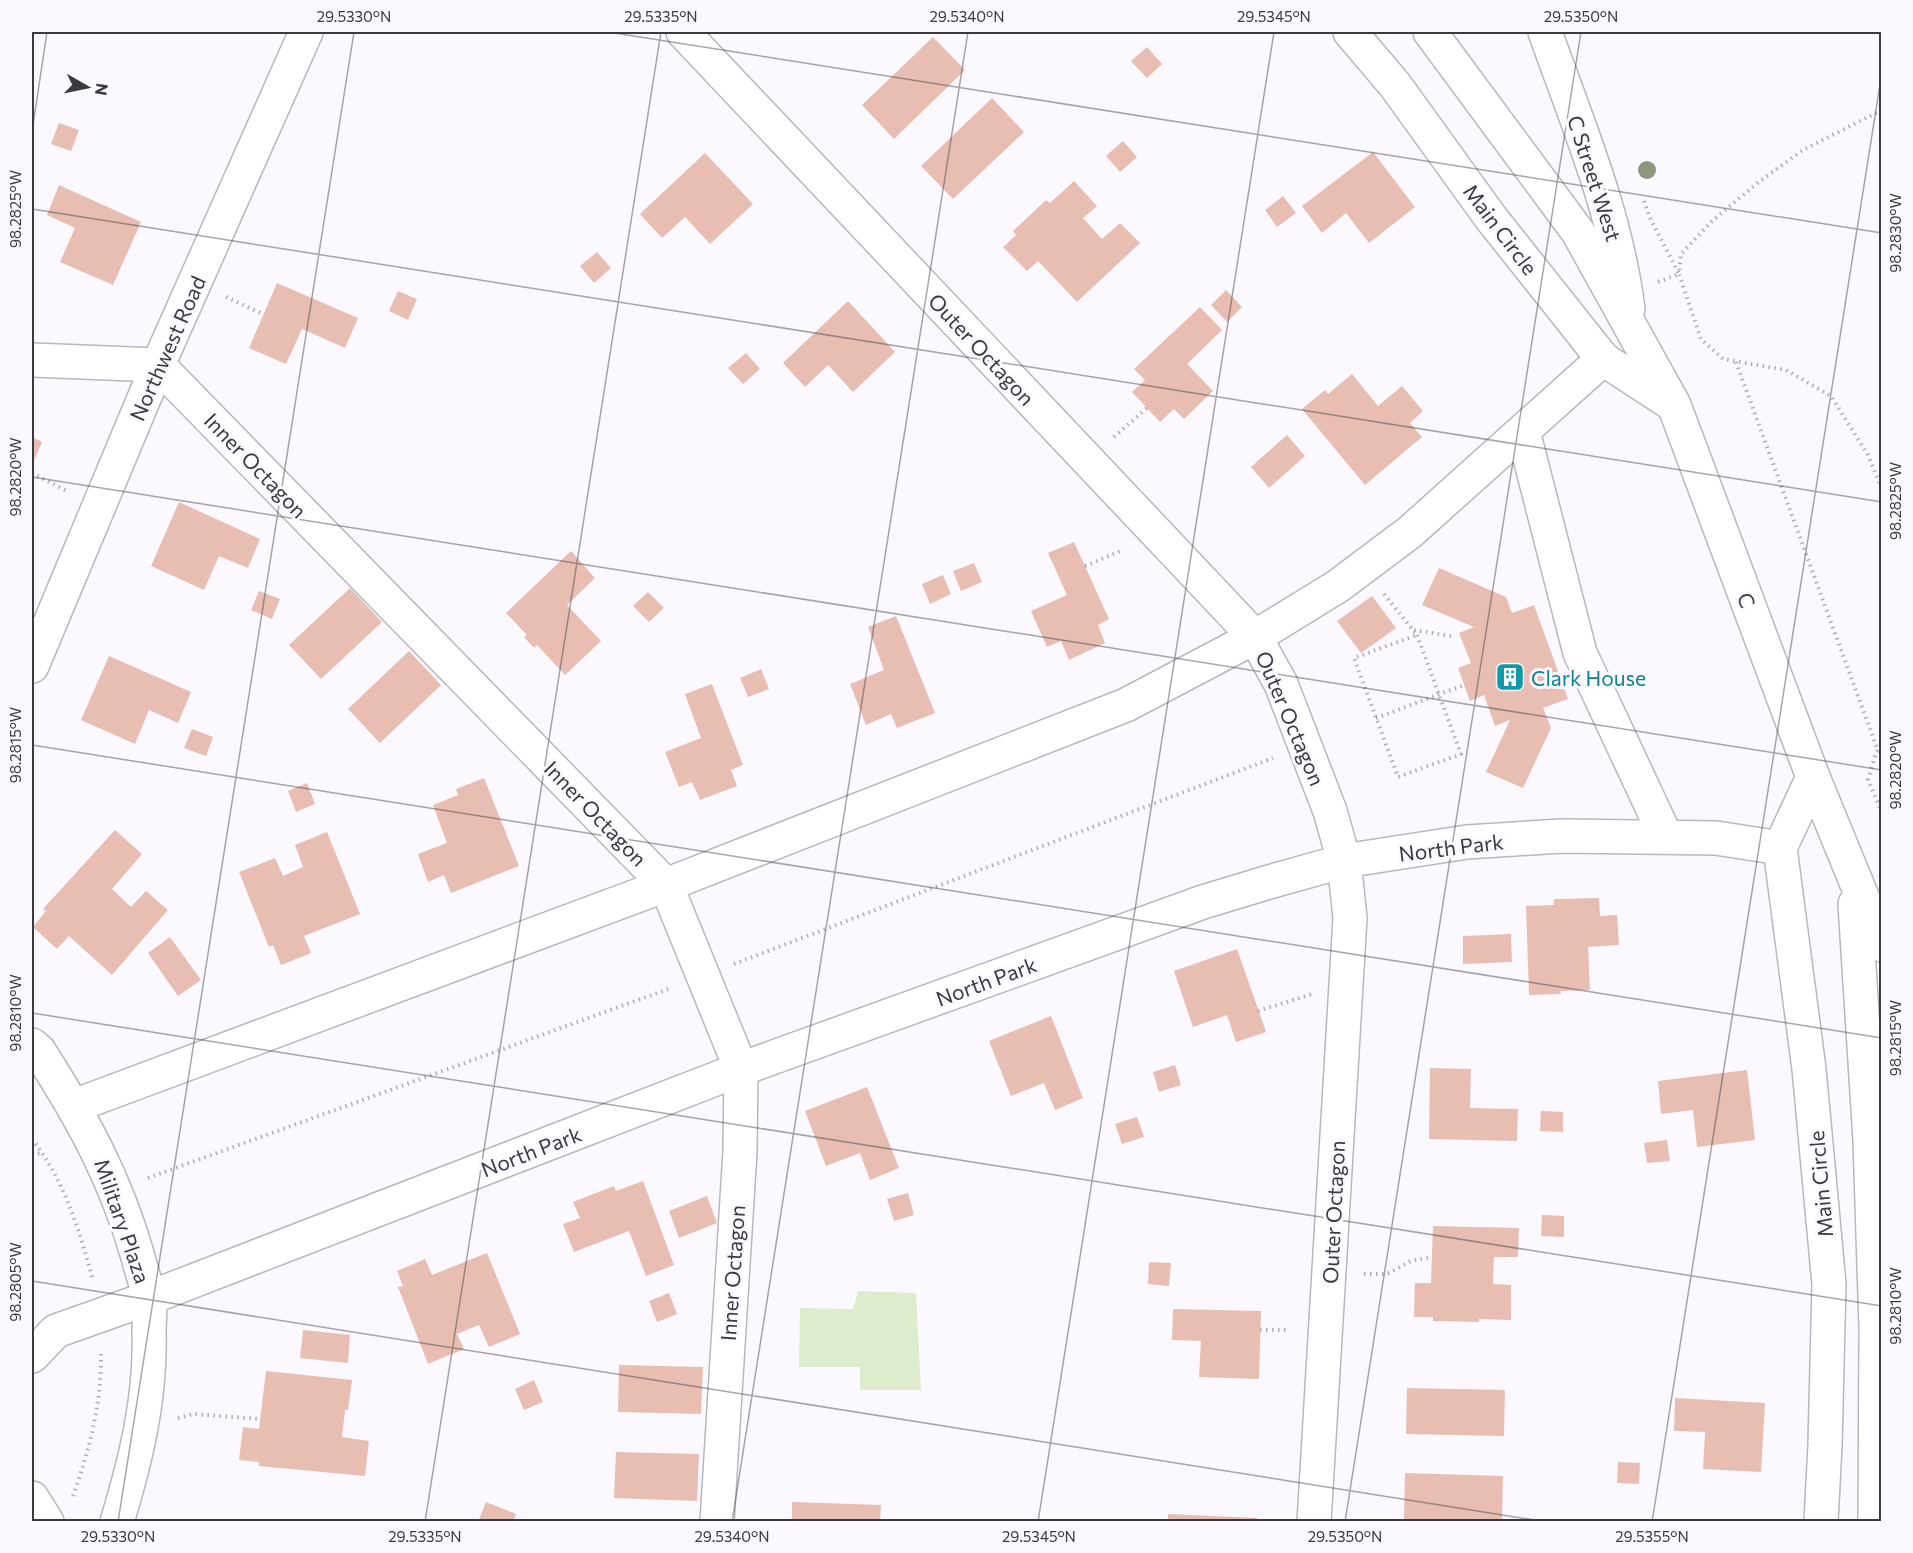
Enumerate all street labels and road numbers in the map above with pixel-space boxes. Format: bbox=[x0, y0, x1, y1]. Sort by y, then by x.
street label: C Street West bbox=[1563, 112, 1627, 244]
street label: Main Circle bbox=[1459, 179, 1543, 279]
street label: Northwest Road bbox=[124, 272, 210, 424]
street label: Outer Octagon bbox=[924, 288, 1040, 410]
street label: Inner Octagon bbox=[200, 407, 312, 523]
street label: C bbox=[1733, 589, 1761, 611]
street label: Outer Octagon bbox=[1251, 647, 1331, 789]
street label: Inner Octagon bbox=[540, 755, 652, 871]
street label: North Park bbox=[1397, 828, 1505, 866]
street label: North Park bbox=[932, 951, 1040, 1011]
street label: North Park bbox=[477, 1120, 585, 1182]
street label: Main Circle bbox=[1803, 1130, 1837, 1238]
street label: Outer Octagon bbox=[1317, 1140, 1349, 1284]
street label: Military Plaza bbox=[90, 1155, 156, 1287]
street label: Inner Octagon bbox=[715, 1204, 749, 1342]

